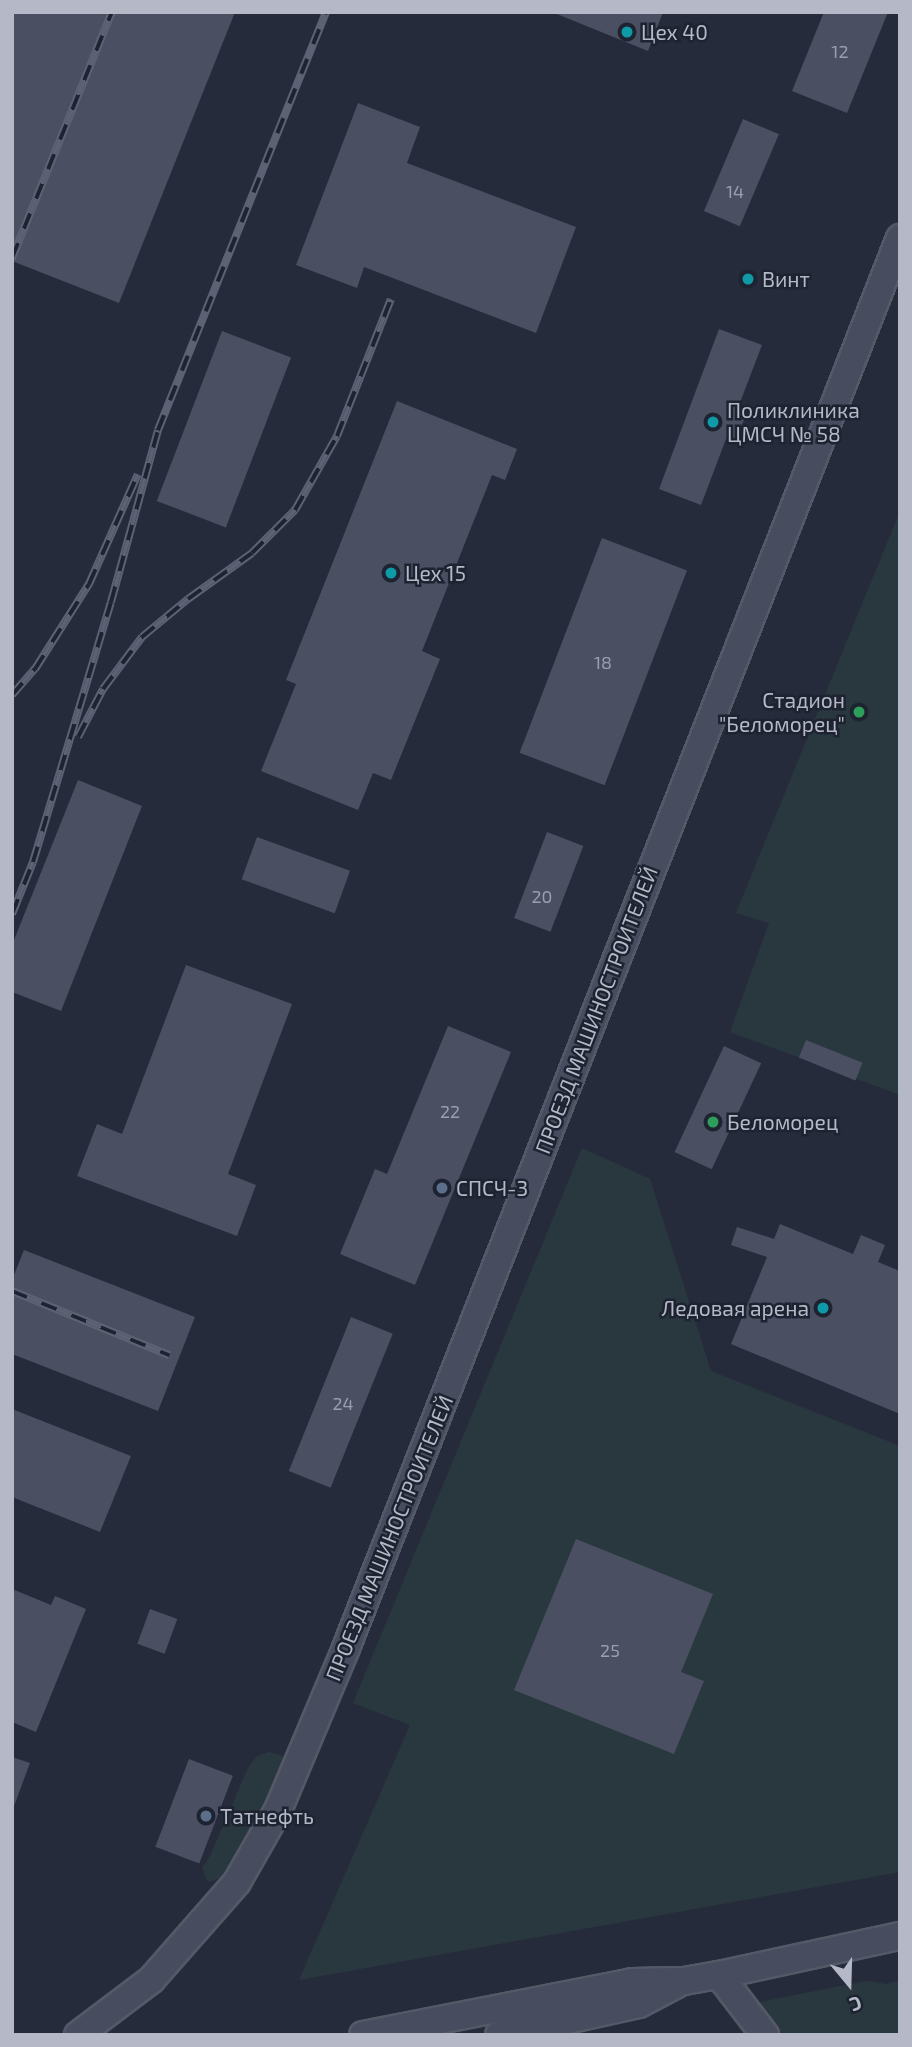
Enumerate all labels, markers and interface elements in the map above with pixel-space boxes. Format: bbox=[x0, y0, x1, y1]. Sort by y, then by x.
place label: Цех 40 bbox=[641, 19, 708, 45]
marker: Цех 40 bbox=[619, 24, 635, 40]
house number: 12 bbox=[831, 40, 849, 62]
house number: 14 bbox=[726, 180, 744, 202]
place label: Винт bbox=[762, 266, 810, 292]
marker: Винт bbox=[740, 271, 756, 287]
place label: Поликлиника ЦМСЧ № 58 bbox=[727, 397, 860, 447]
marker: Поликлиника ЦМСЧ № 58 bbox=[705, 414, 721, 430]
place label: Цех 15 bbox=[405, 560, 466, 586]
marker: Цех 15 bbox=[383, 565, 399, 581]
house number: 18 bbox=[594, 651, 612, 673]
place label: Стадион "Беломорец" bbox=[719, 687, 845, 737]
marker: Стадион "Беломорец" bbox=[851, 704, 867, 720]
street label: ПРОЕЗД МАШИНОСТРОИТЕЛЕЙ bbox=[529, 863, 663, 1157]
house number: 20 bbox=[532, 885, 552, 907]
house number: 22 bbox=[440, 1100, 460, 1122]
place label: Беломорец bbox=[727, 1109, 838, 1135]
marker: Беломорец bbox=[705, 1114, 721, 1130]
place label: СПСЧ-3 bbox=[456, 1175, 528, 1201]
marker: СПСЧ-3 bbox=[434, 1180, 450, 1196]
place label: Ледовая арена bbox=[662, 1295, 809, 1321]
marker: Ледовая арена bbox=[815, 1300, 831, 1316]
street label: ПРОЕЗД МАШИНОСТРОИТЕЛЕЙ bbox=[320, 1392, 458, 1684]
house number: 24 bbox=[332, 1392, 354, 1414]
house number: 25 bbox=[600, 1639, 620, 1661]
place label: Татнефть bbox=[220, 1803, 314, 1829]
marker: Татнефть bbox=[198, 1808, 214, 1824]
north arrow bbox=[814, 1949, 884, 2019]
text: С bbox=[847, 1992, 865, 2017]

